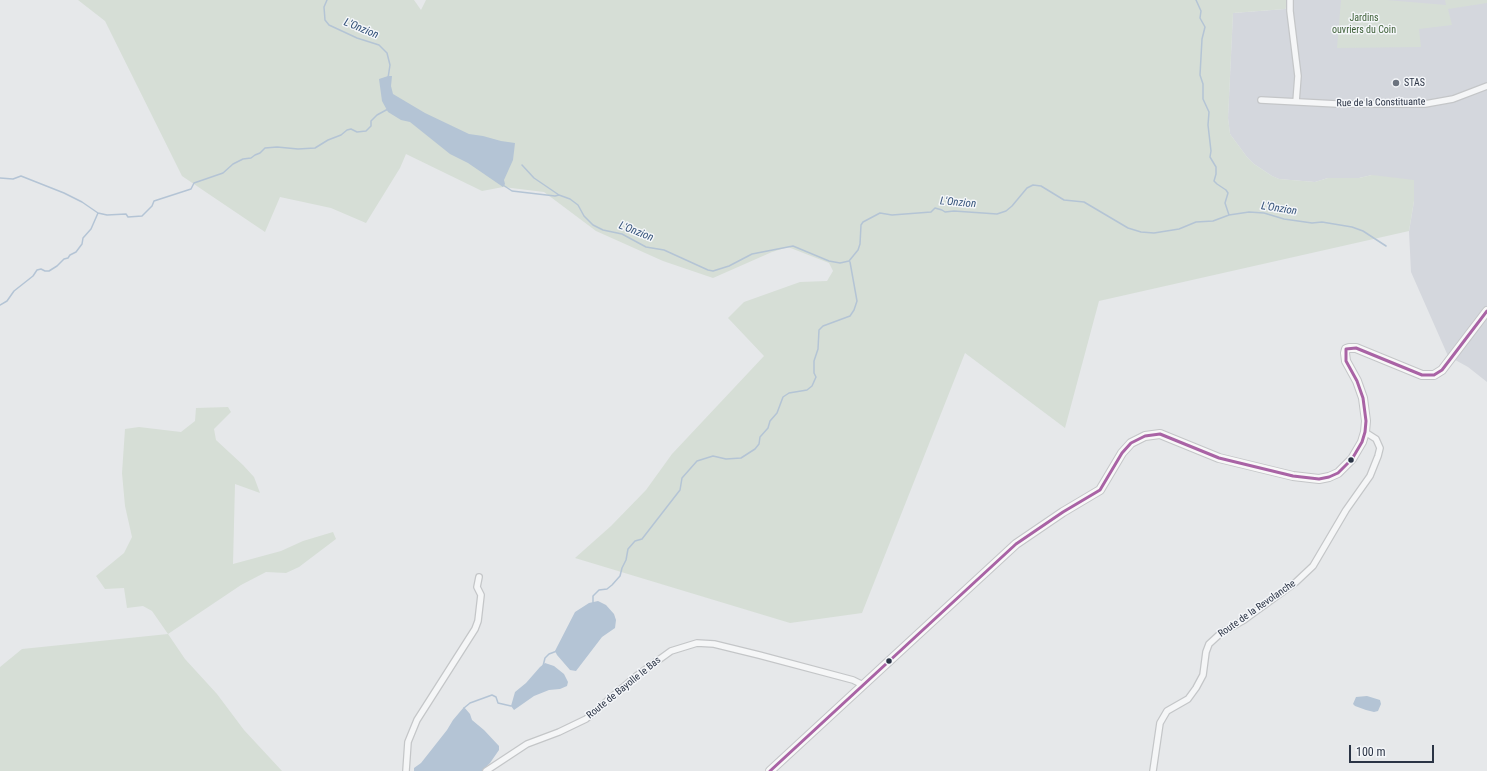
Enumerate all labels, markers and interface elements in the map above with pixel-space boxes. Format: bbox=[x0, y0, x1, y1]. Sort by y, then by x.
park label: Jardins ouvriers du Coin bbox=[1332, 12, 1396, 36]
water label: L'Onzion bbox=[342, 16, 380, 42]
place label: STAS bbox=[1404, 77, 1425, 89]
marker: STAS bbox=[1391, 78, 1401, 88]
street label: Rue de la Constituante bbox=[1336, 96, 1426, 110]
water label: L'Onzion bbox=[939, 195, 977, 211]
water label: L'Onzion bbox=[1260, 200, 1298, 218]
water label: L'Onzion bbox=[617, 219, 655, 245]
unlabelled marker bbox=[1346, 455, 1356, 465]
street label: Route de la Revolanche bbox=[1216, 578, 1298, 640]
street label: Route de Bayolle le Bas bbox=[584, 654, 664, 722]
unlabelled marker bbox=[884, 656, 894, 666]
scale bar bbox=[1351, 737, 1436, 763]
text: 100 m bbox=[1356, 745, 1386, 759]

